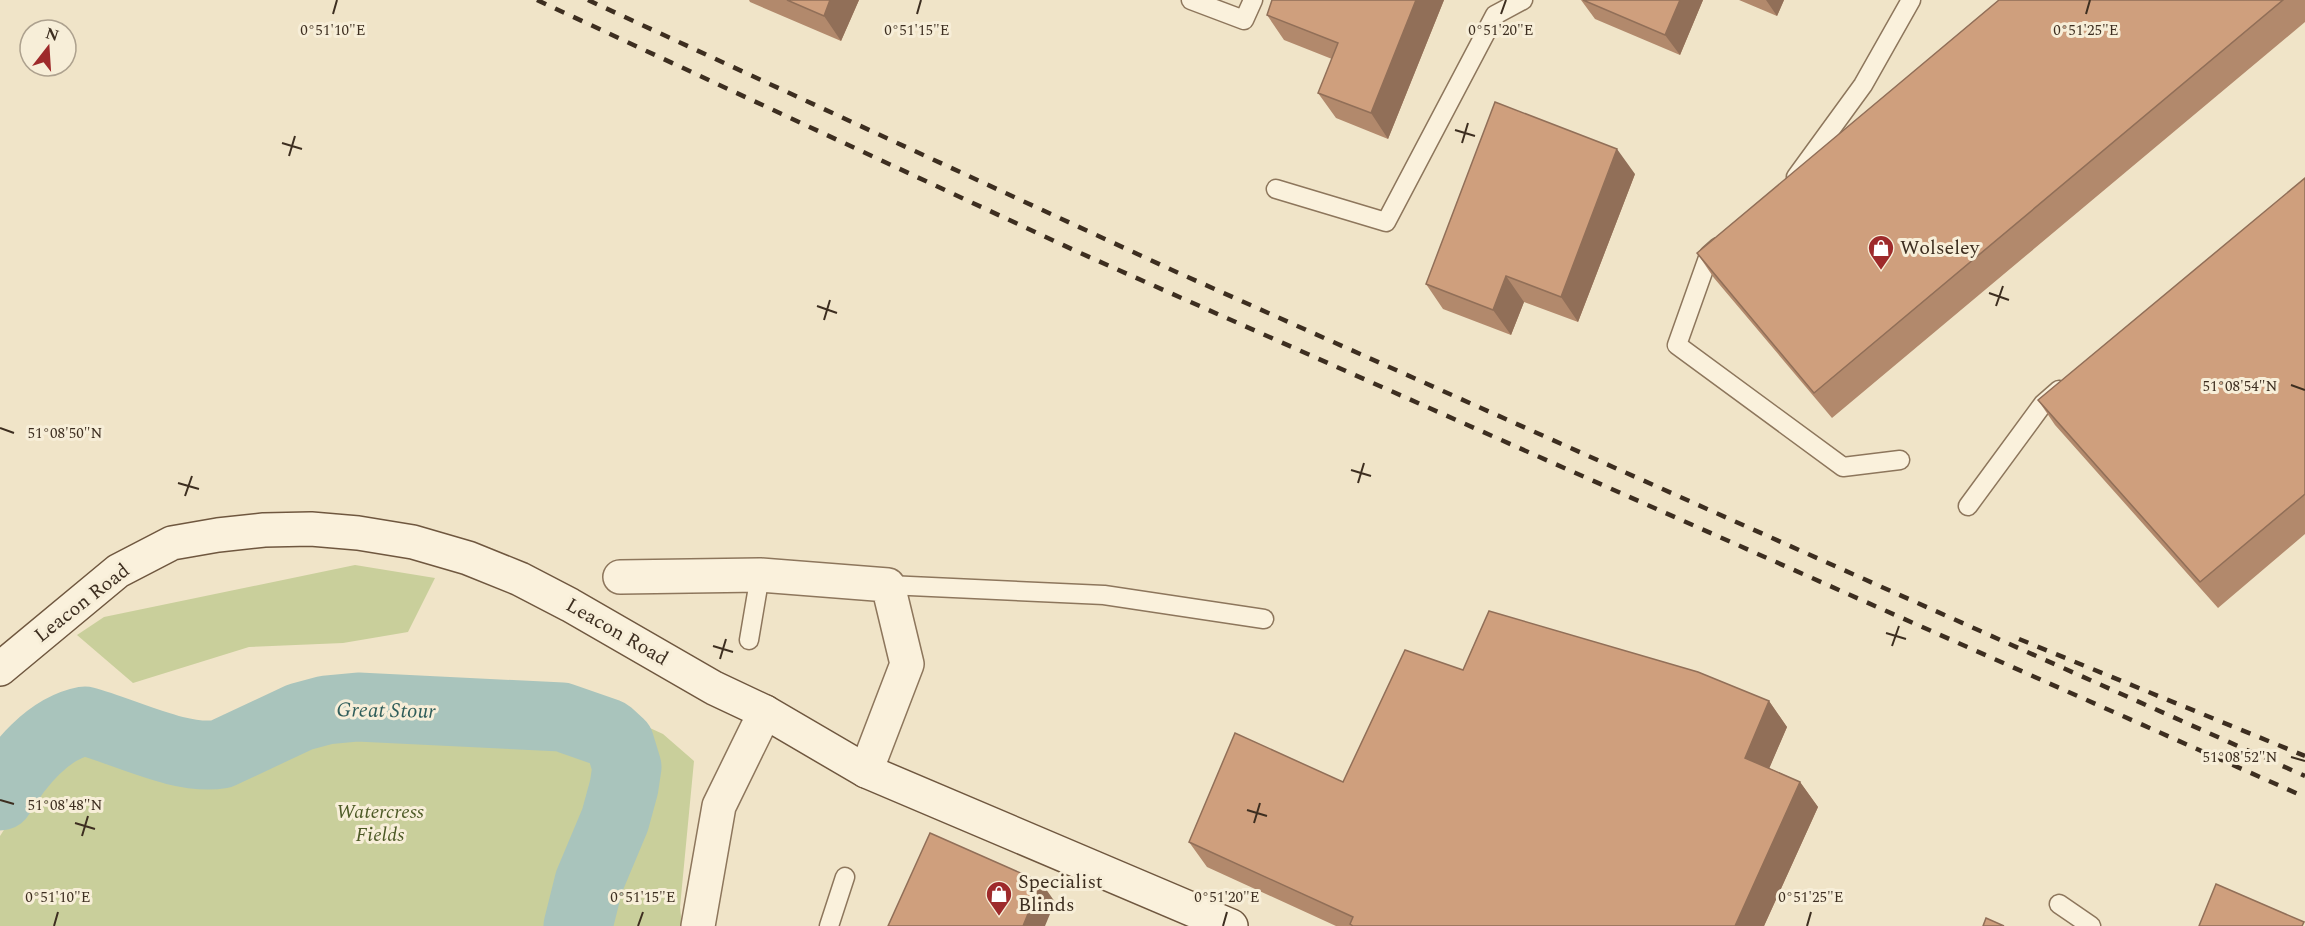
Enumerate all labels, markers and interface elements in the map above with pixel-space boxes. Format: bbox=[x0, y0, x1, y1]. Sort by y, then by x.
north arrow bbox=[18, 18, 78, 78]
text: 0°51'10"E bbox=[300, 19, 366, 42]
text: 0°51'15"E bbox=[884, 19, 950, 42]
text: 0°51'20"E bbox=[1468, 19, 1534, 42]
text: 0°51'25"E bbox=[2053, 19, 2119, 42]
text: N bbox=[42, 21, 62, 48]
shop icon: Wolseley bbox=[1866, 233, 1896, 271]
place label: Wolseley bbox=[1900, 233, 1981, 263]
text: 51°08'54"N bbox=[2203, 375, 2278, 398]
text: 51°08'50"N bbox=[28, 422, 103, 445]
street label: Leacon Road bbox=[28, 556, 136, 650]
street label: Leacon Road bbox=[560, 590, 674, 674]
water label: Great Stour bbox=[336, 694, 437, 728]
text: 51°08'52"N bbox=[2203, 746, 2278, 769]
text: 51°08'48"N bbox=[28, 794, 103, 817]
park label: Watercress Fields bbox=[336, 797, 424, 850]
place label: Specialist Blinds bbox=[1018, 867, 1103, 920]
shop icon: Specialist Blinds bbox=[984, 879, 1014, 917]
text: 0°51'10"E bbox=[25, 886, 91, 909]
text: 0°51'15"E bbox=[610, 886, 676, 909]
text: 0°51'20"E bbox=[1194, 886, 1260, 909]
text: 0°51'25"E bbox=[1778, 886, 1844, 909]

